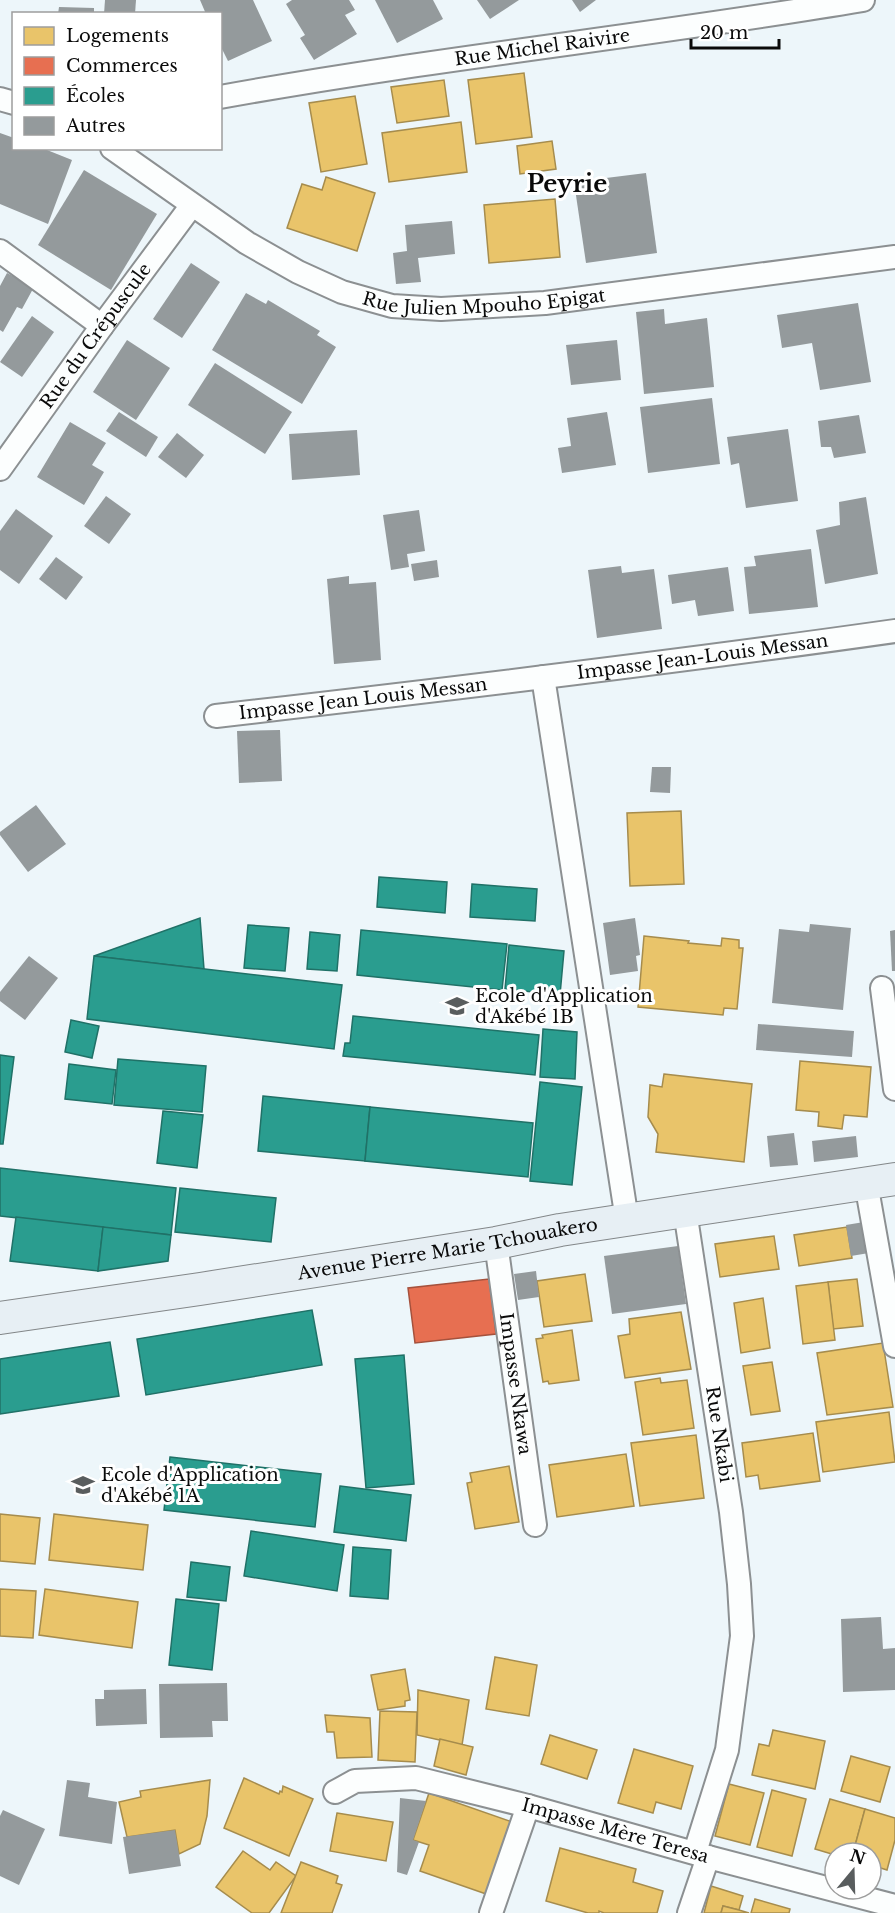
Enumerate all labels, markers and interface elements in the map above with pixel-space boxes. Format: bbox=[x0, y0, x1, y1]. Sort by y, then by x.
legend bbox=[12, 12, 222, 150]
scale bar bbox=[691, 12, 780, 50]
text: 20 m bbox=[700, 22, 748, 44]
street label: Rue Michel Raivire bbox=[453, 24, 631, 71]
text: Logements bbox=[66, 25, 169, 47]
text: Commerces bbox=[66, 55, 178, 77]
text: Écoles bbox=[66, 84, 125, 107]
text: Autres bbox=[65, 115, 125, 137]
district label: Peyrie bbox=[527, 169, 607, 198]
street label: Rue du Crépuscule bbox=[36, 259, 156, 413]
street label: Rue Julien Mpouho Epigat bbox=[360, 284, 607, 320]
street label: Impasse Jean-Louis Messan bbox=[576, 629, 829, 684]
street label: Impasse Jean Louis Messan bbox=[238, 673, 489, 724]
place label: Ecole d'Application d'Akébé 1B bbox=[475, 985, 653, 1028]
school or university icon: Ecole d'Application d'Akébé 1B bbox=[444, 993, 470, 1019]
street label: Avenue Pierre Marie Tchouakero bbox=[295, 1213, 599, 1285]
street label: Impasse Nkawa bbox=[495, 1311, 536, 1456]
street label: Rue Nkabi bbox=[701, 1385, 737, 1484]
place label: Ecole d'Application d'Akébé 1A bbox=[101, 1464, 279, 1507]
school or university icon: Ecole d'Application d'Akébé 1A bbox=[70, 1472, 96, 1498]
street label: Impasse Mère Teresa bbox=[519, 1794, 711, 1868]
north arrow bbox=[823, 1841, 883, 1901]
text: N bbox=[848, 1845, 868, 1869]

